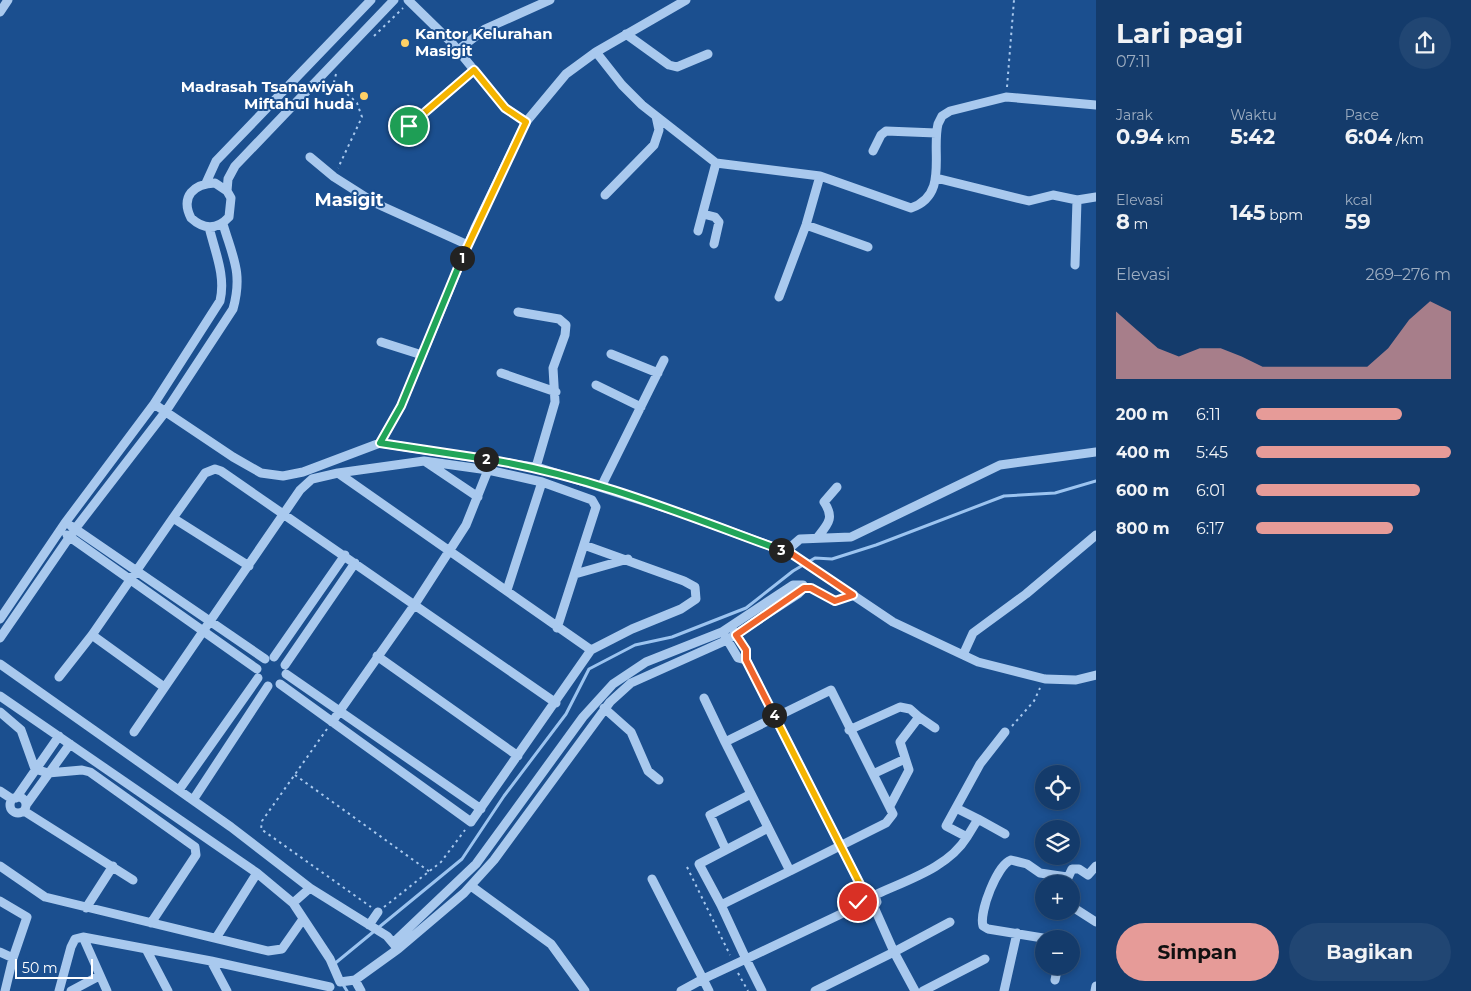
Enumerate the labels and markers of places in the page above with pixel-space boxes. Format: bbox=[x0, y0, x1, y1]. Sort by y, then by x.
place label: Kantor Kelurahan Masigit bbox=[415, 24, 553, 60]
marker: Kantor Kelurahan Masigit bbox=[399, 37, 411, 49]
place label: Madrasah Tsanawiyah Miftahul huda bbox=[181, 77, 354, 113]
marker: Madrasah Tsanawiyah Miftahul huda bbox=[358, 90, 370, 102]
pin bbox=[388, 105, 430, 147]
pin: 1 bbox=[450, 246, 474, 270]
pin: 2 bbox=[474, 446, 498, 472]
pin: 3 bbox=[768, 538, 794, 562]
pin: 4 bbox=[762, 702, 786, 728]
pin bbox=[837, 881, 879, 923]

